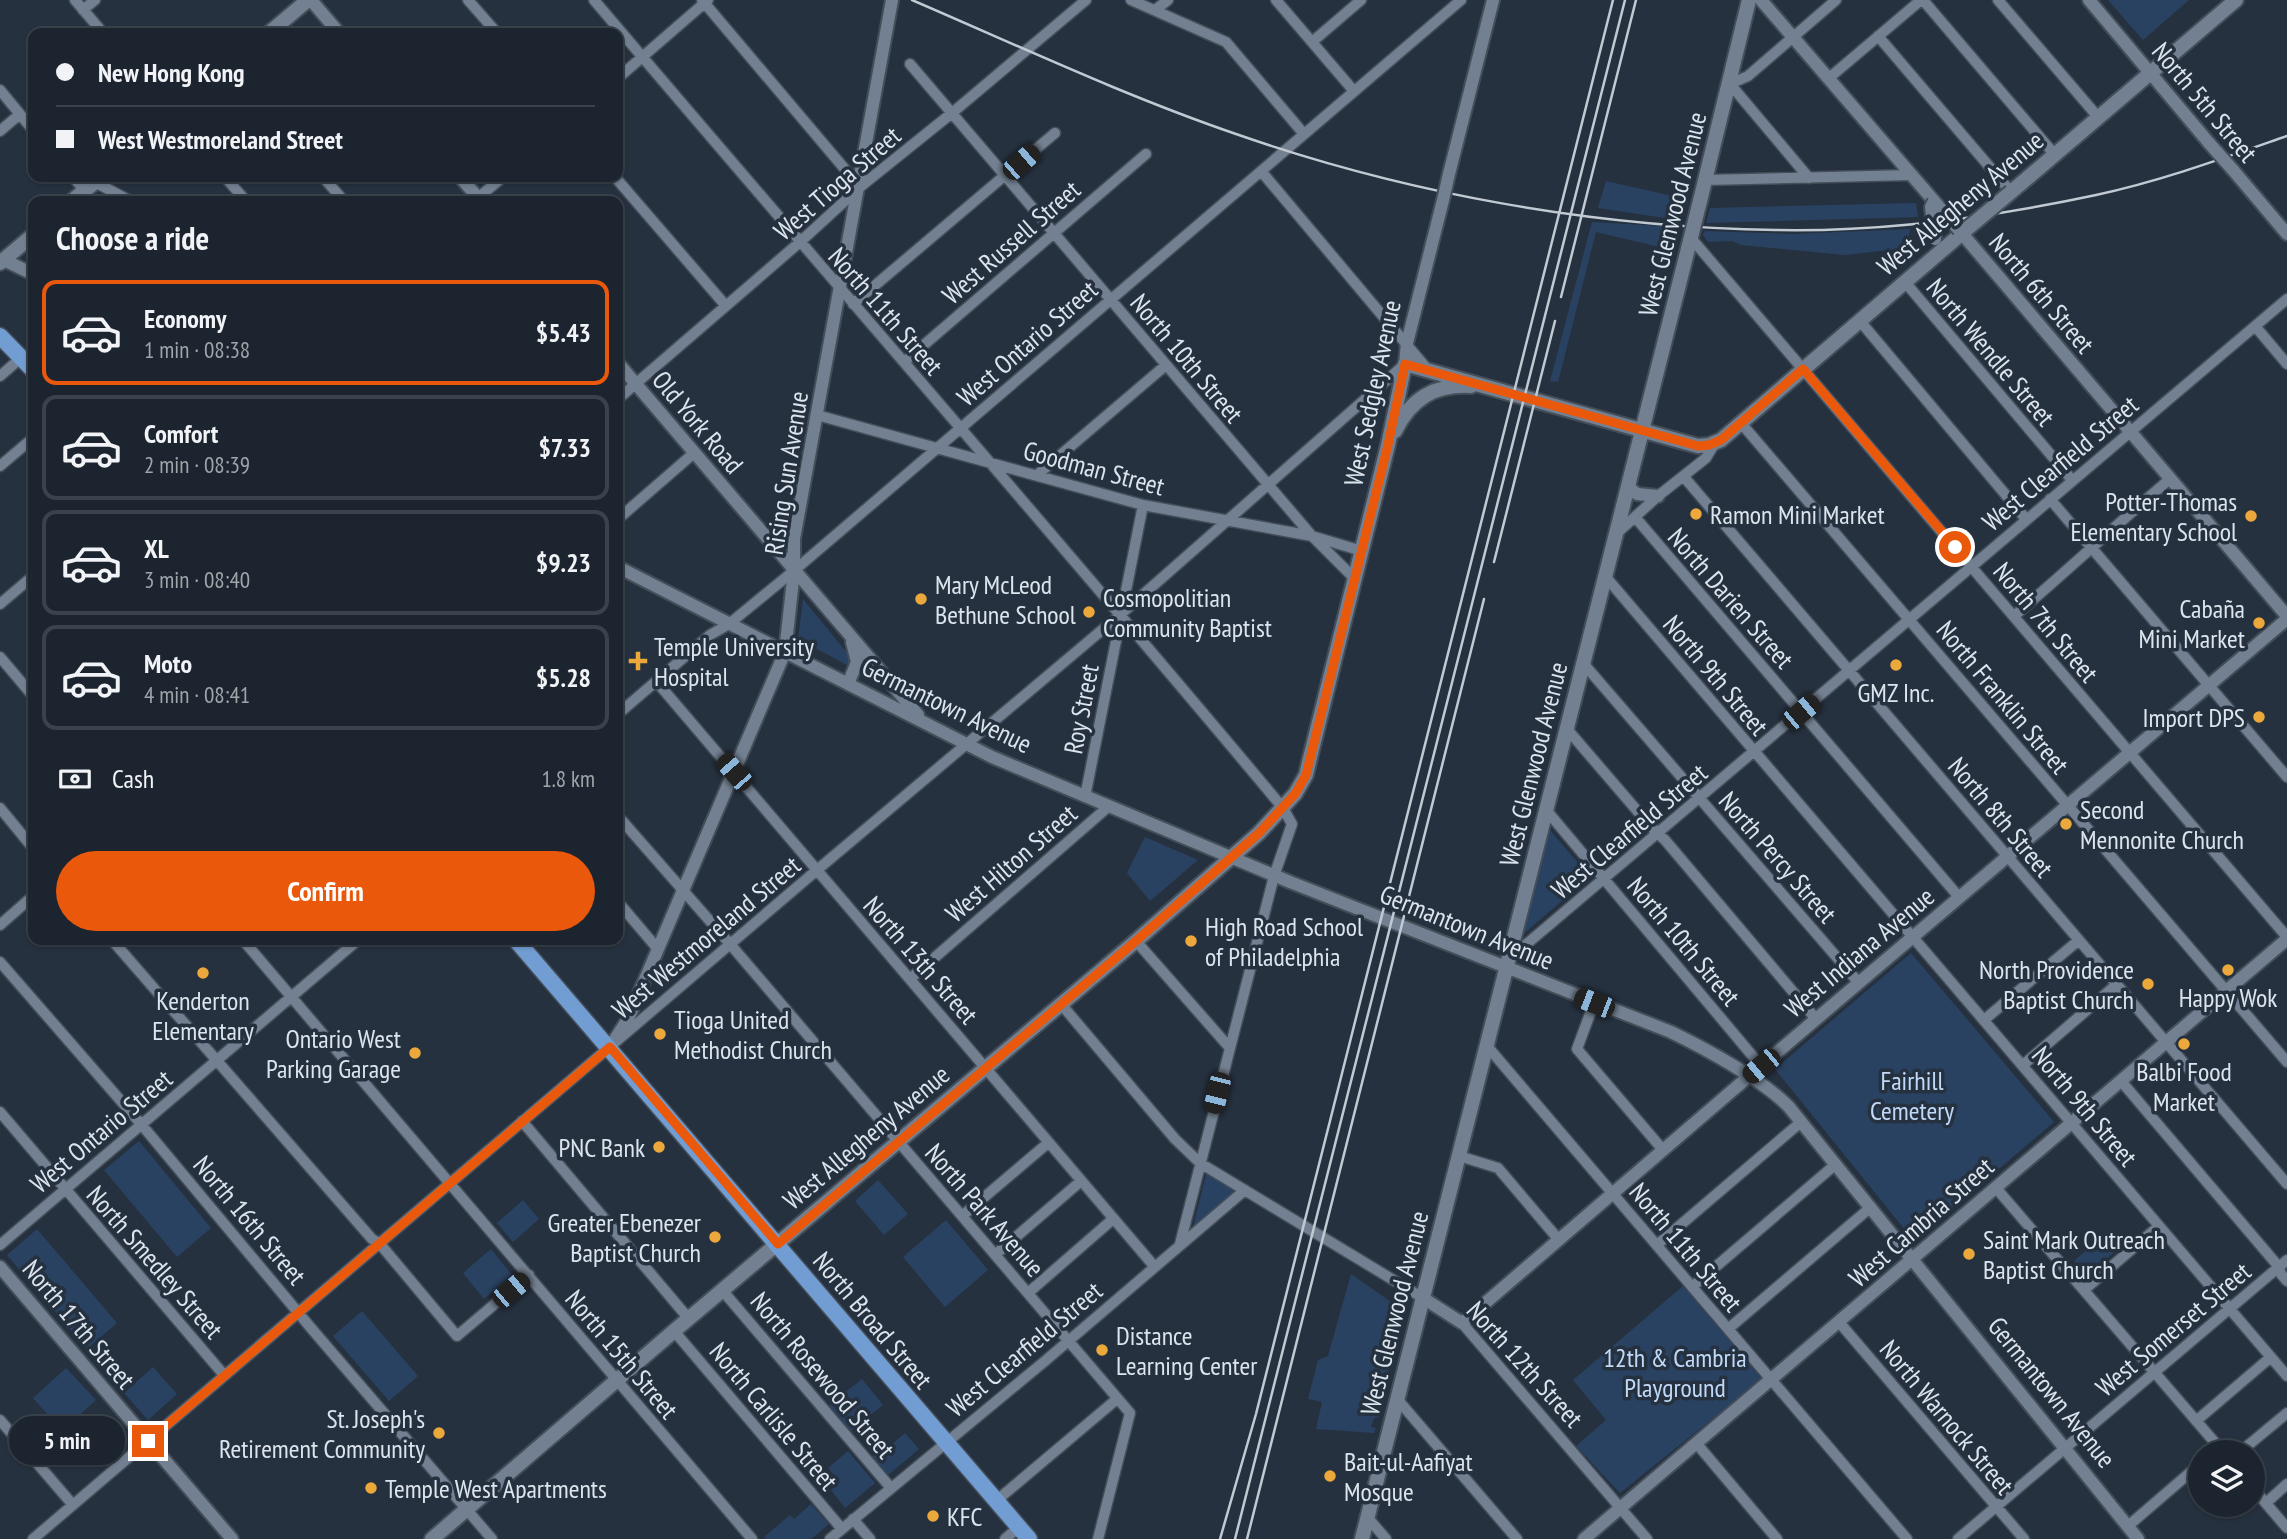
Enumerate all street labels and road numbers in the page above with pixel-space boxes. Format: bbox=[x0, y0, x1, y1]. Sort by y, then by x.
street label: North 5th Street bbox=[2145, 35, 2265, 169]
street label: West Glenwood Avenue bbox=[1631, 109, 1713, 319]
street label: West Tioga Street bbox=[767, 119, 907, 247]
street label: West Allegheny Avenue bbox=[1870, 124, 2050, 282]
street label: West Russell Street bbox=[935, 173, 1087, 311]
street label: North 6th Street bbox=[1982, 226, 2102, 360]
street label: North 11th Street bbox=[822, 240, 950, 382]
street label: North Wendle Street bbox=[1920, 271, 2062, 433]
street label: West Ontario Street bbox=[950, 273, 1104, 413]
street label: North 10th Street bbox=[1123, 287, 1251, 429]
street label: West Sedgley Avenue bbox=[1336, 297, 1408, 489]
street label: Old York Road bbox=[645, 364, 751, 480]
street label: West Clearfield Street bbox=[1975, 388, 2145, 538]
street label: Rising Sun Avenue bbox=[757, 389, 815, 557]
street label: Goodman Street bbox=[1020, 433, 1168, 503]
street label: North Darien Street bbox=[1661, 521, 1801, 675]
street label: North 7th Street bbox=[1986, 555, 2106, 689]
street label: North 9th Street bbox=[1656, 608, 1776, 742]
street label: North Franklin Street bbox=[1930, 614, 2076, 780]
street label: Germantown Avenue bbox=[857, 650, 1037, 760]
street label: West Glenwood Avenue bbox=[1492, 659, 1574, 869]
street label: Roy Street bbox=[1056, 661, 1106, 757]
street label: North 8th Street bbox=[1941, 750, 2061, 884]
street label: West Clearfield Street bbox=[1544, 756, 1714, 906]
street label: North Percy Street bbox=[1712, 785, 1844, 929]
street label: West Hilton Street bbox=[939, 797, 1083, 929]
street label: West Westmoreland Street bbox=[605, 849, 807, 1025]
street label: North 10th Street bbox=[1620, 870, 1748, 1012]
street label: Germantown Avenue bbox=[1375, 877, 1559, 977]
street label: West Indiana Avenue bbox=[1777, 880, 1941, 1024]
street label: North 13th Street bbox=[857, 889, 985, 1031]
street label: North 9th Street bbox=[2025, 1039, 2145, 1173]
street label: West Allegheny Avenue bbox=[776, 1058, 956, 1216]
street label: West Ontario Street bbox=[23, 1062, 179, 1200]
street label: North Park Avenue bbox=[918, 1137, 1052, 1283]
street label: North 16th Street bbox=[186, 1149, 314, 1291]
street label: West Cambria Street bbox=[1842, 1150, 2000, 1294]
street label: North 11th Street bbox=[1622, 1176, 1750, 1318]
street label: North Smedley Street bbox=[80, 1179, 230, 1345]
street label: West Glenwood Avenue bbox=[1353, 1208, 1435, 1418]
street label: North Broad Street bbox=[806, 1245, 940, 1395]
street label: North 17th Street bbox=[16, 1253, 142, 1395]
street label: West Somerset Street bbox=[2089, 1255, 2257, 1403]
street label: West Clearfield Street bbox=[939, 1274, 1109, 1424]
street label: North 15th Street bbox=[558, 1283, 686, 1425]
street label: North Rosewood Street bbox=[744, 1285, 902, 1465]
street label: North 12th Street bbox=[1460, 1294, 1590, 1434]
street label: Germantown Avenue bbox=[1981, 1310, 2123, 1474]
street label: North Warnock Street bbox=[1873, 1333, 2021, 1501]
street label: North Carlisle Street bbox=[703, 1335, 845, 1497]

